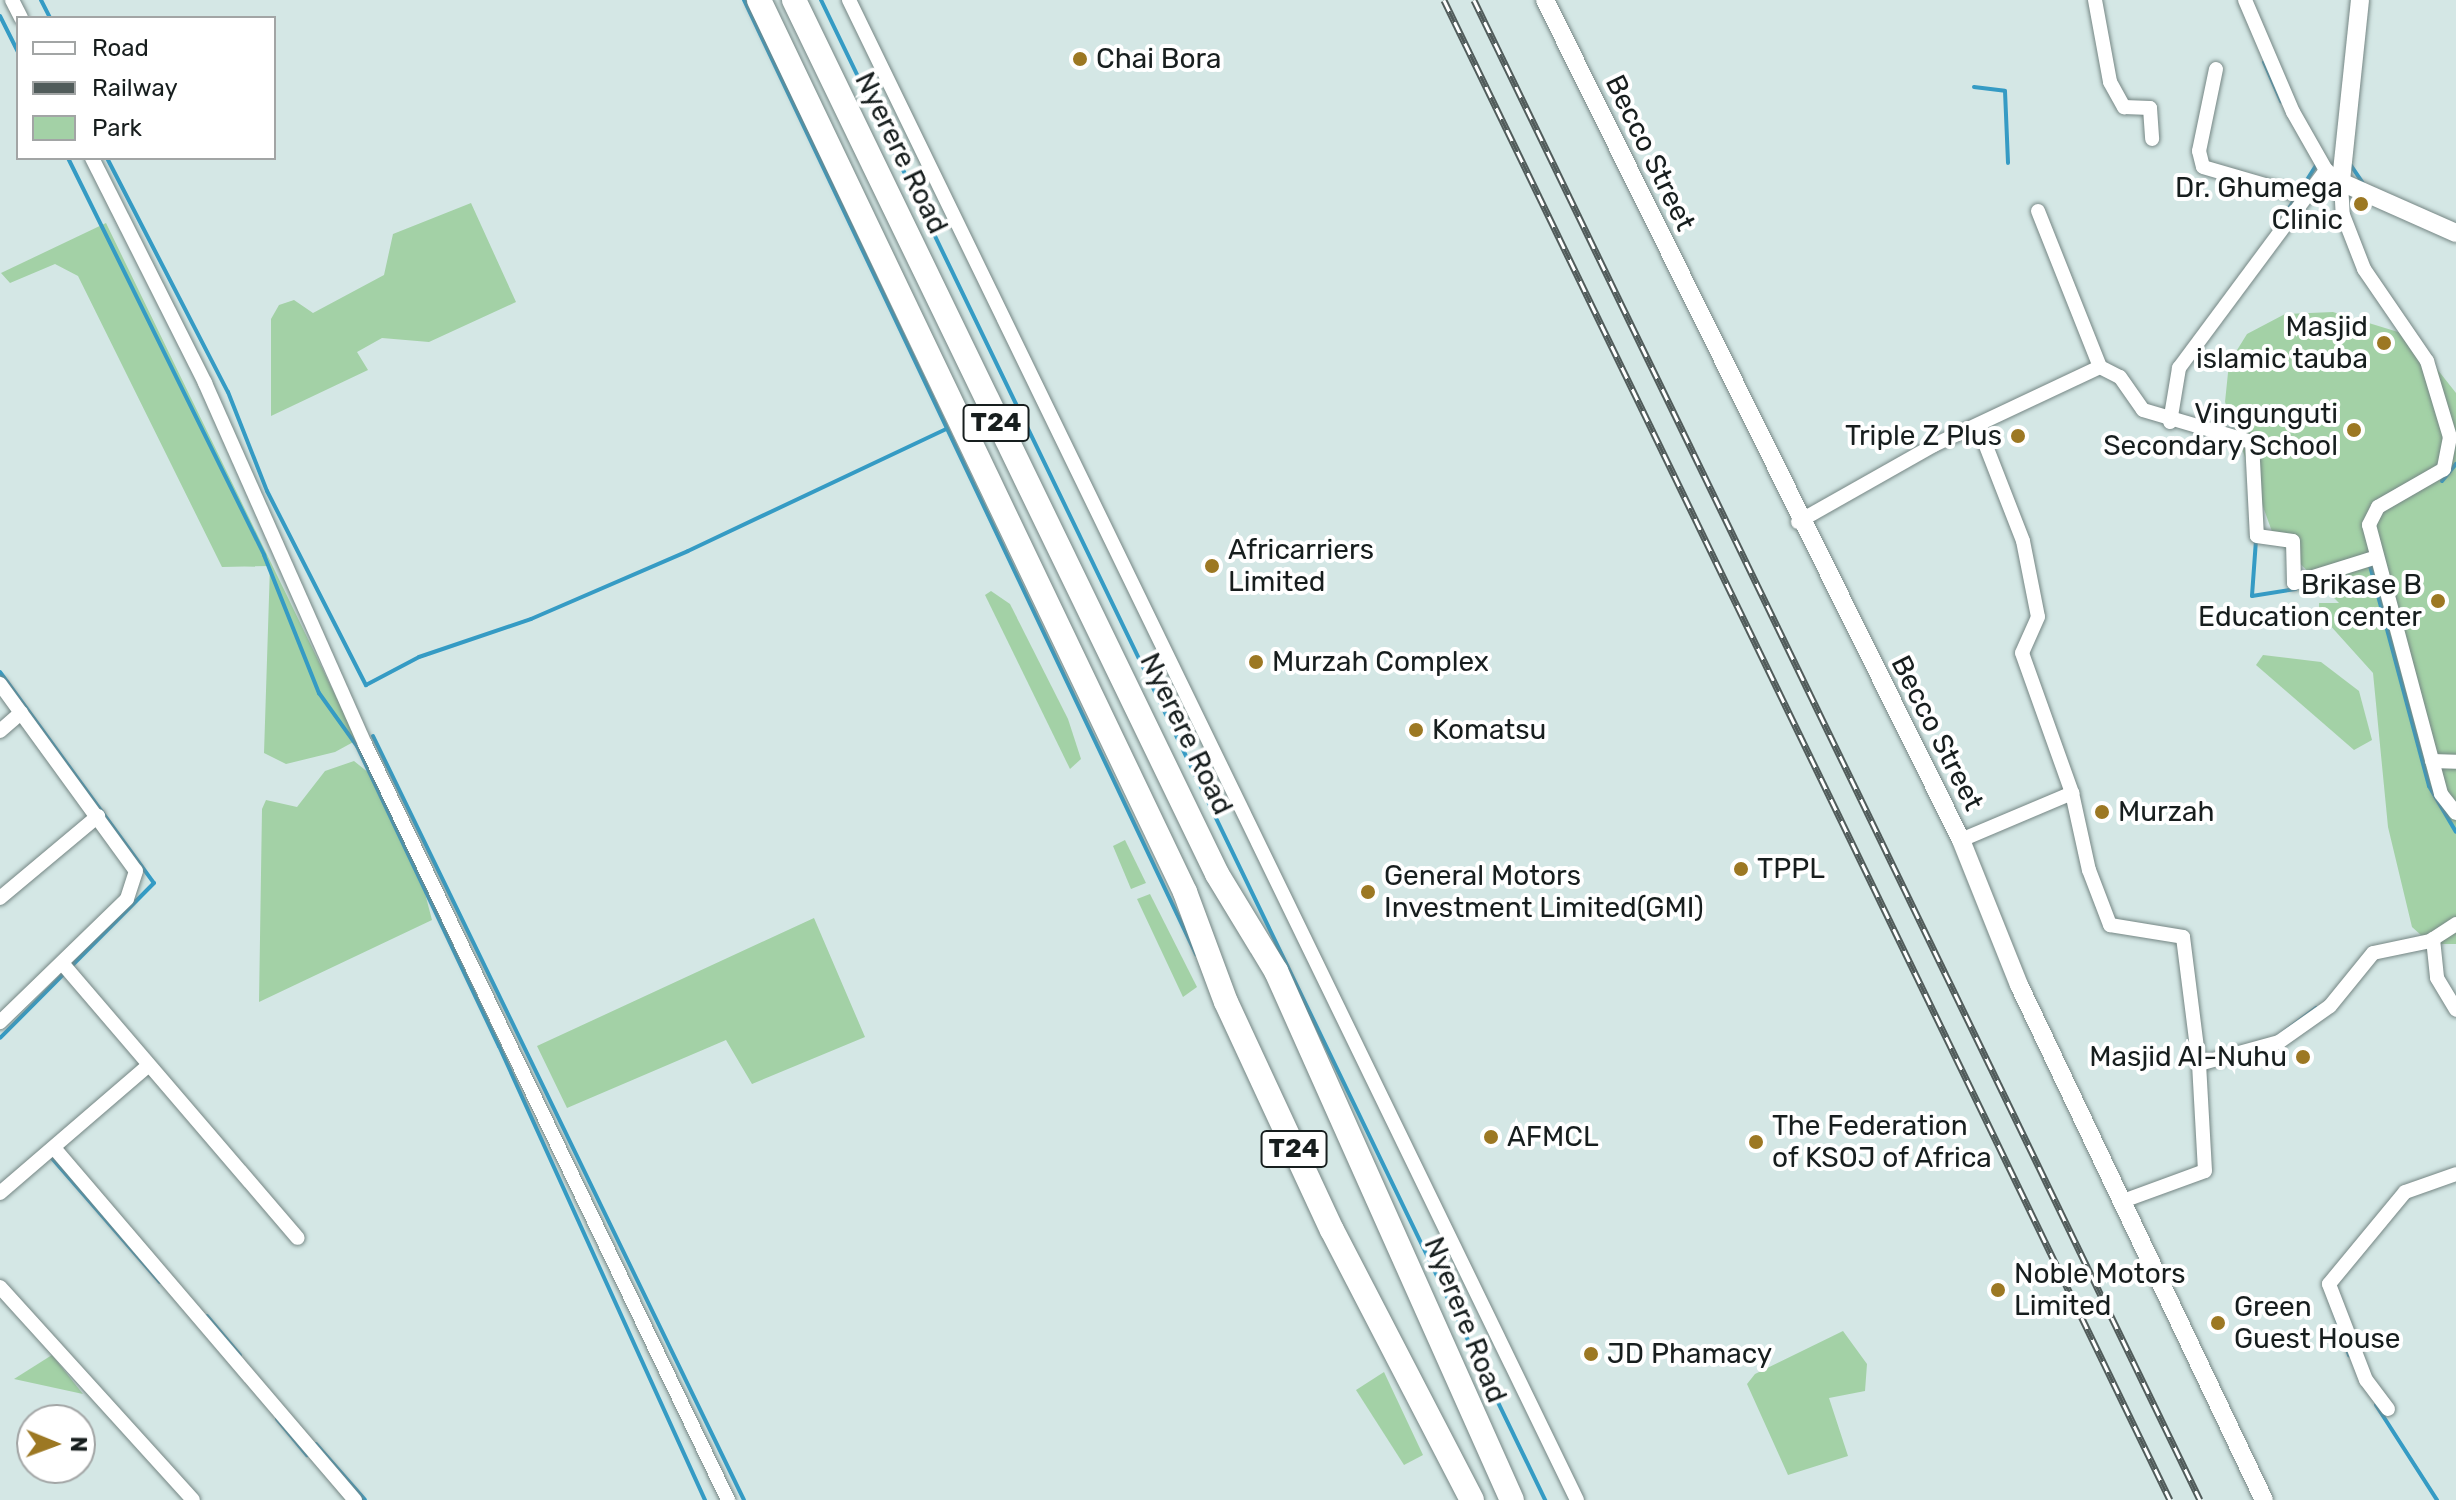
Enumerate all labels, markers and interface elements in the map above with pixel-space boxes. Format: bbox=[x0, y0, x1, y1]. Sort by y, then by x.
legend bbox=[16, 16, 276, 160]
text: Road bbox=[92, 34, 149, 62]
place label: Chai Bora bbox=[1096, 42, 1221, 76]
marker: Chai Bora bbox=[1071, 50, 1089, 68]
street label: Nyerere Road bbox=[847, 67, 955, 239]
street label: Becco Street bbox=[1598, 70, 1702, 236]
text: Railway bbox=[92, 74, 178, 102]
text: Park bbox=[92, 114, 142, 142]
place label: Dr. Ghumega Clinic bbox=[2175, 171, 2343, 237]
marker: Dr. Ghumega Clinic bbox=[2350, 193, 2372, 215]
place label: Masjid islamic tauba bbox=[2195, 310, 2368, 376]
marker: Masjid islamic tauba bbox=[2375, 334, 2393, 352]
place label: Vingunguti Secondary School bbox=[2102, 397, 2338, 463]
road number: T24 bbox=[962, 401, 1030, 445]
place label: Triple Z Plus bbox=[1845, 419, 2002, 453]
marker: Vingunguti Secondary School bbox=[2345, 421, 2363, 439]
marker: Triple Z Plus bbox=[2009, 427, 2027, 445]
place label: Africarriers Limited bbox=[1228, 533, 1374, 599]
marker: Africarriers Limited bbox=[1203, 557, 1221, 575]
place label: Brikase B Education center bbox=[2198, 568, 2422, 634]
marker: Brikase B Education center bbox=[2429, 592, 2447, 610]
place label: Murzah Complex bbox=[1272, 645, 1489, 679]
street label: Nyerere Road bbox=[1132, 648, 1240, 820]
street label: Becco Street bbox=[1884, 650, 1990, 816]
marker: Murzah Complex bbox=[1247, 653, 1265, 671]
place label: Komatsu bbox=[1432, 713, 1546, 747]
marker: Komatsu bbox=[1407, 721, 1425, 739]
place label: Murzah bbox=[2118, 795, 2214, 829]
marker: Murzah bbox=[2093, 803, 2111, 821]
place label: TPPL bbox=[1757, 852, 1825, 886]
place label: General Motors Investment Limited(GMI) bbox=[1384, 859, 1704, 925]
marker: TPPL bbox=[1732, 860, 1750, 878]
marker: General Motors Investment Limited(GMI) bbox=[1359, 883, 1377, 901]
place label: Masjid Al-Nuhu bbox=[2088, 1040, 2287, 1074]
marker: Masjid Al-Nuhu bbox=[2294, 1048, 2312, 1066]
place label: The Federation of KSOJ of Africa bbox=[1772, 1109, 1994, 1175]
place label: AFMCL bbox=[1507, 1120, 1599, 1154]
road number: T24 bbox=[1260, 1127, 1328, 1171]
marker: AFMCL bbox=[1482, 1128, 1500, 1146]
marker: The Federation of KSOJ of Africa bbox=[1747, 1133, 1765, 1151]
street label: Nyerere Road bbox=[1417, 1232, 1513, 1408]
place label: Noble Motors Limited bbox=[2014, 1257, 2186, 1323]
marker: Noble Motors Limited bbox=[1989, 1281, 2007, 1299]
place label: Green Guest House bbox=[2234, 1290, 2401, 1356]
marker: Green Guest House bbox=[2209, 1314, 2227, 1332]
place label: JD Phamacy bbox=[1607, 1337, 1772, 1371]
marker: JD Phamacy bbox=[1582, 1345, 1600, 1363]
north arrow bbox=[16, 1404, 96, 1484]
text: N bbox=[65, 1436, 92, 1453]

